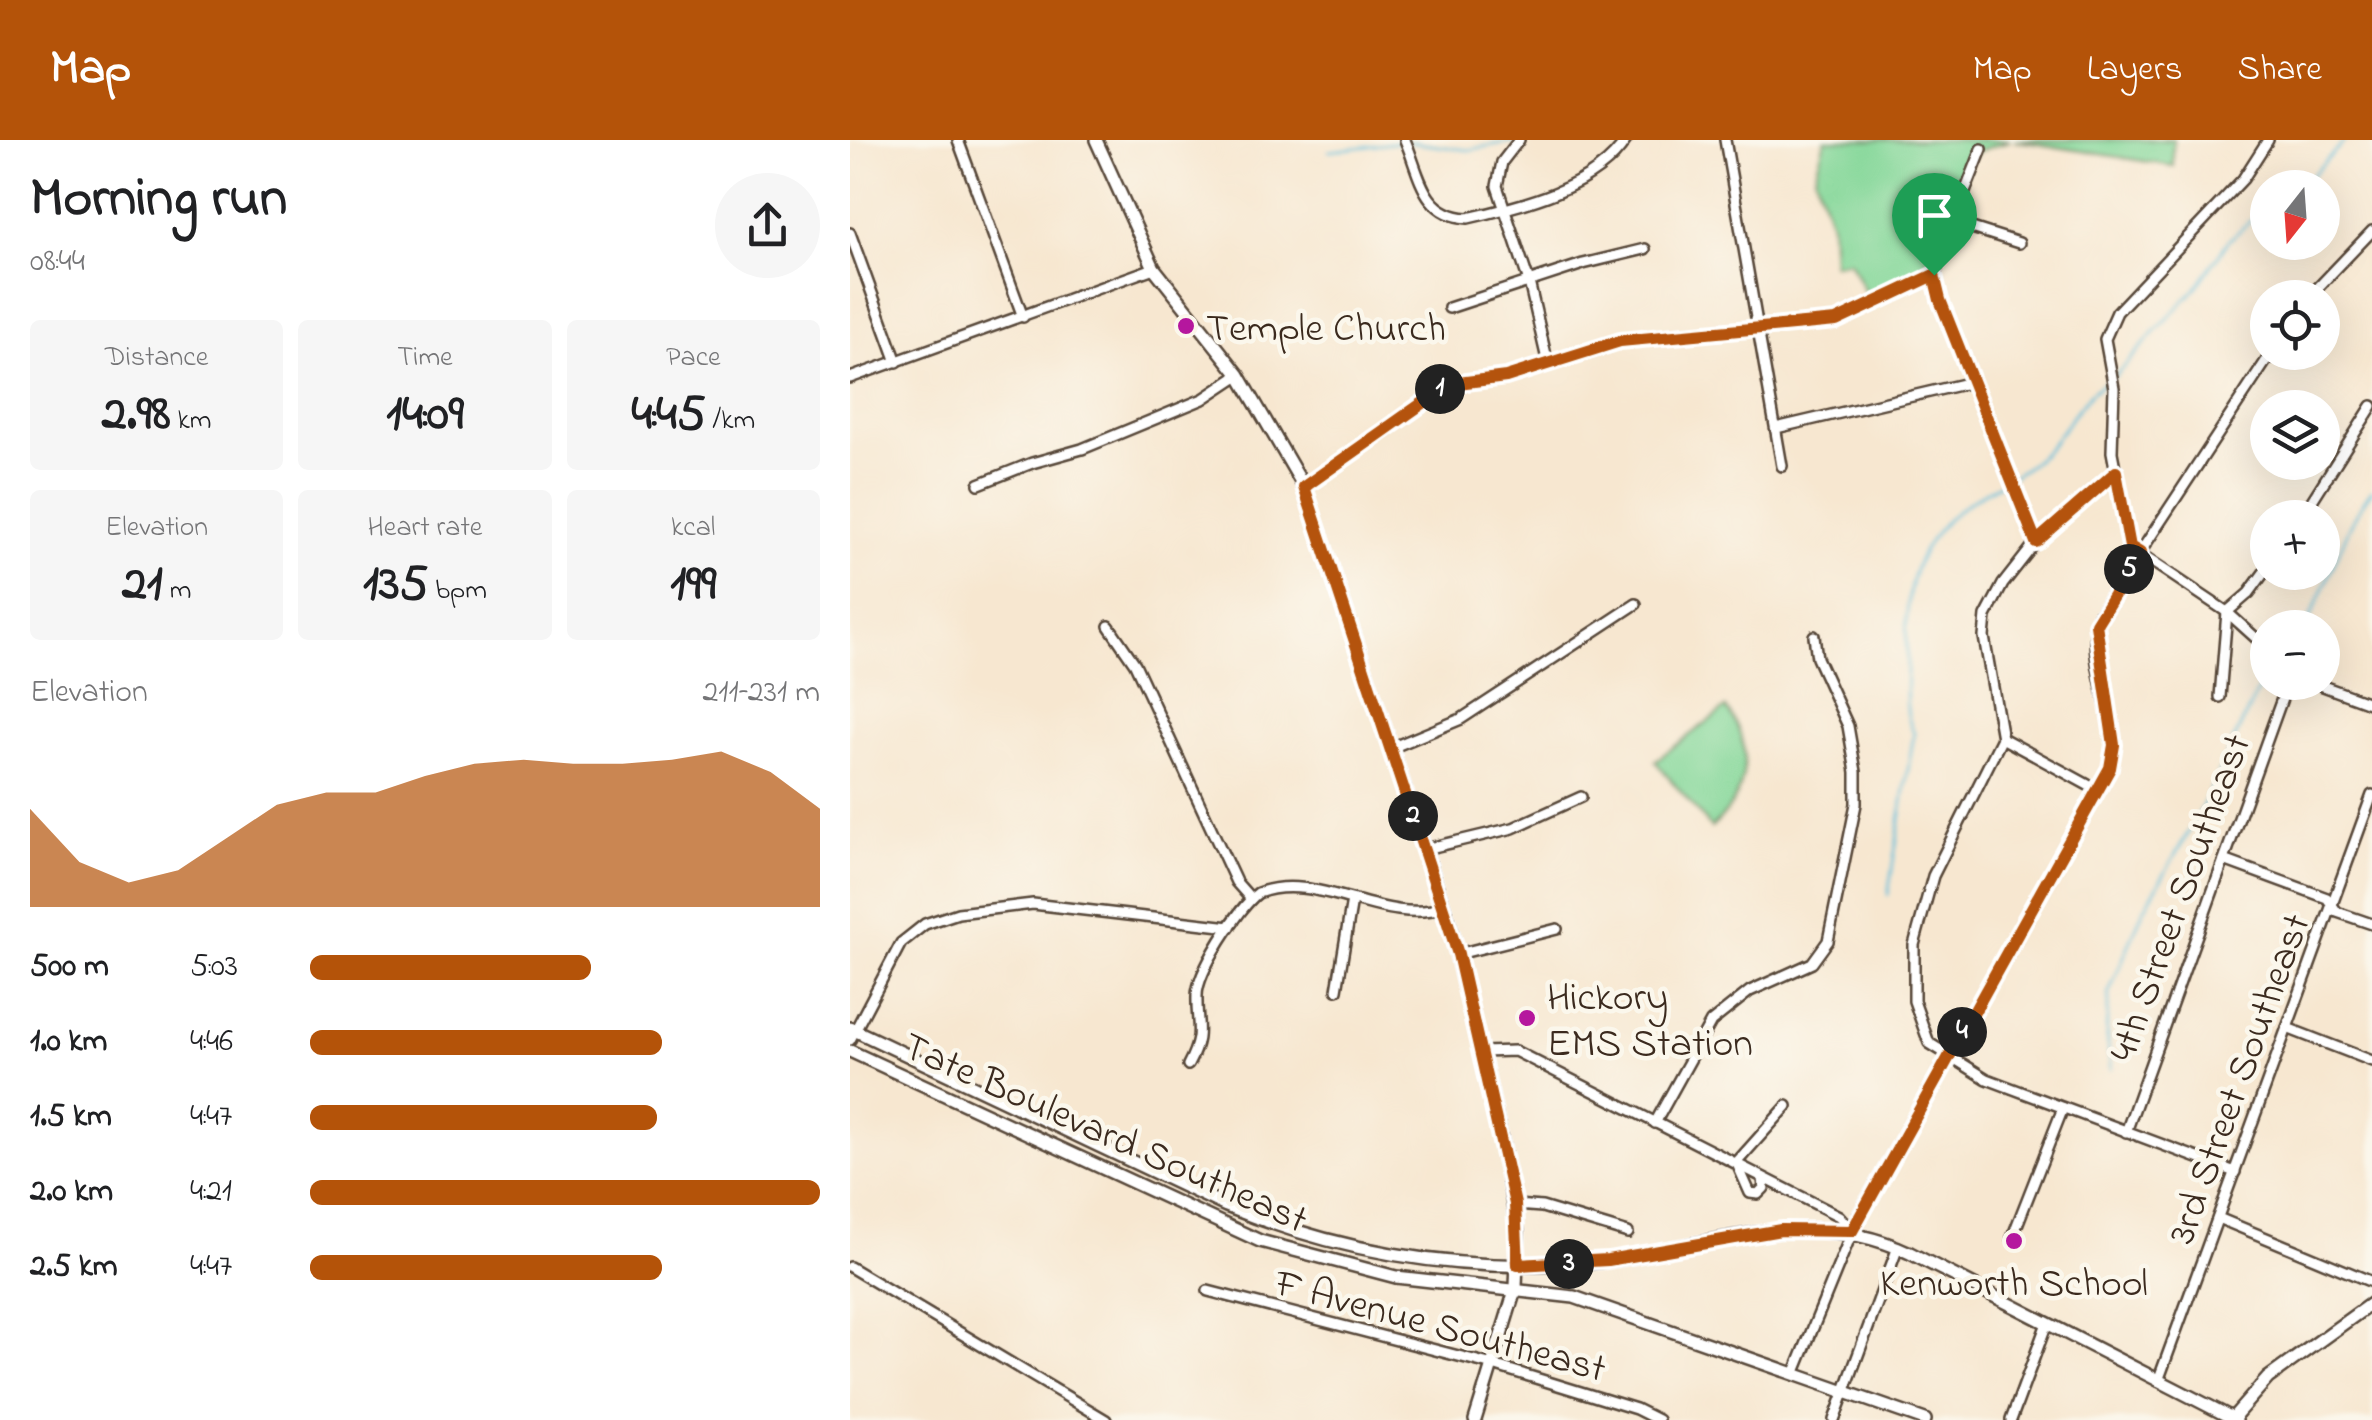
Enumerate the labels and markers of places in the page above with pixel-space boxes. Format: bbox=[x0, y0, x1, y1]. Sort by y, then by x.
pin bbox=[1892, 173, 1977, 276]
place label: Temple Church bbox=[1206, 301, 1446, 360]
marker: Temple Church bbox=[1175, 315, 1197, 337]
pin: 1 bbox=[1415, 364, 1465, 414]
pin: 5 bbox=[2104, 544, 2154, 594]
pin: 2 bbox=[1388, 791, 1438, 841]
place label: Hickory EMS Station bbox=[1547, 970, 1753, 1075]
marker: Hickory EMS Station bbox=[1516, 1007, 1538, 1029]
pin: 4 bbox=[1937, 1007, 1987, 1057]
marker: Kenworth School bbox=[2003, 1230, 2025, 1252]
pin: 3 bbox=[1544, 1239, 1594, 1289]
place label: Kenworth School bbox=[1880, 1256, 2148, 1315]

